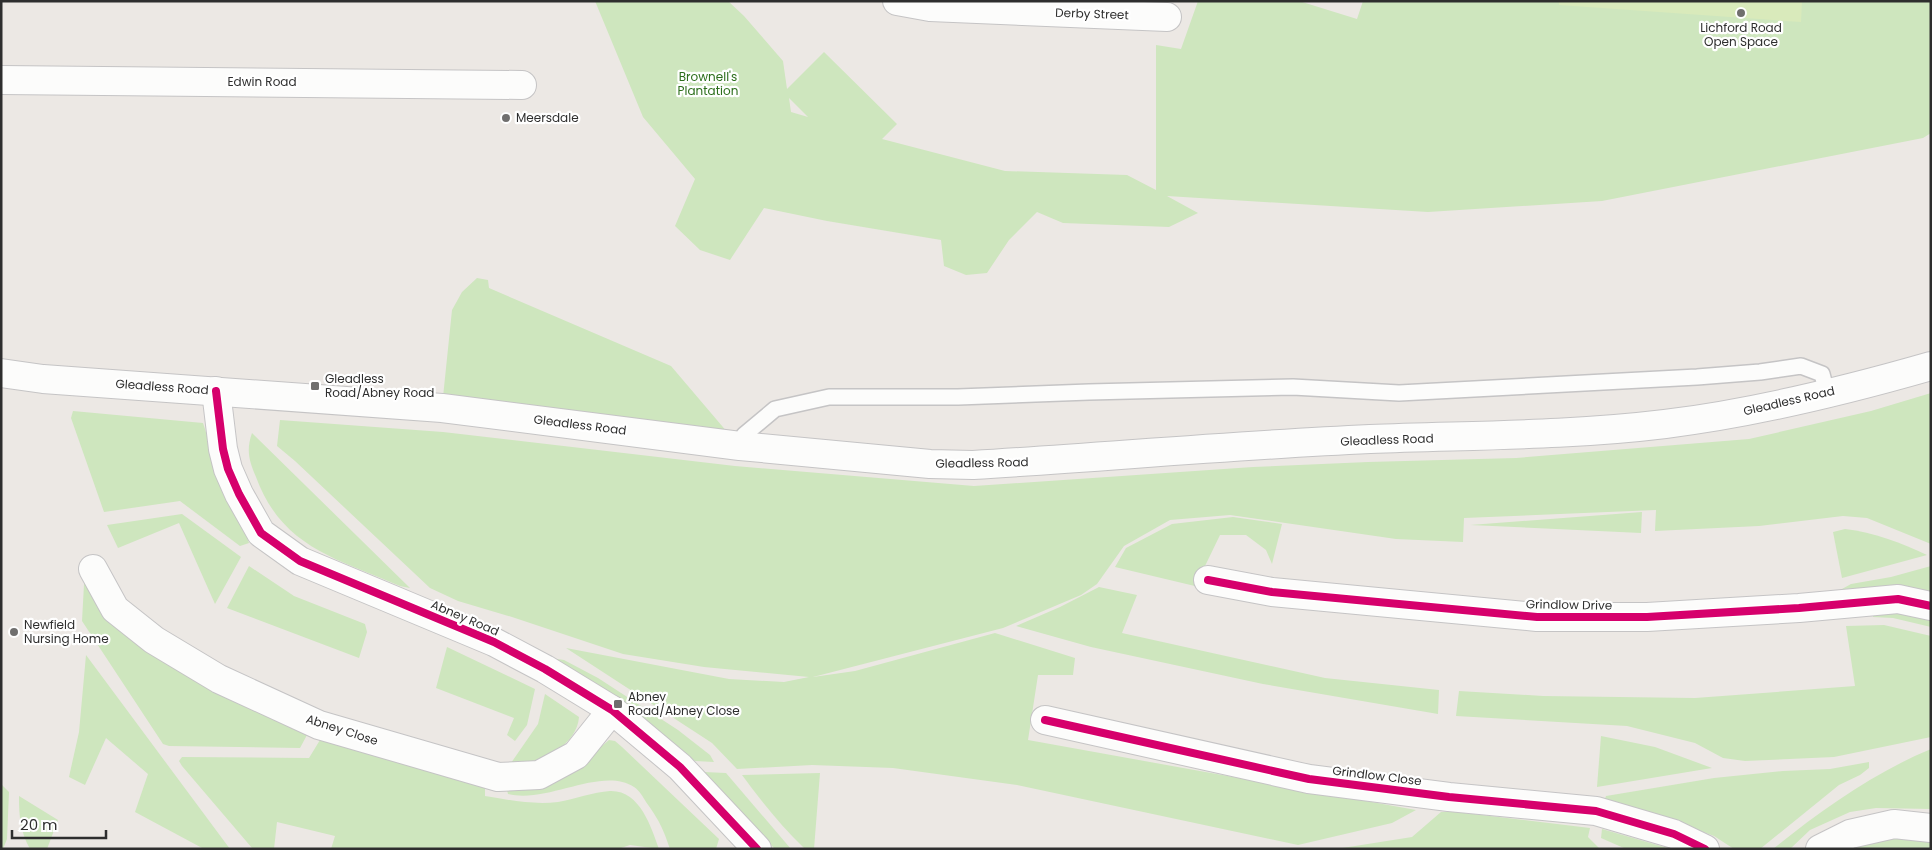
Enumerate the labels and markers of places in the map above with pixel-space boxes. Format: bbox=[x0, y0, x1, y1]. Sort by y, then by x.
marker: Lichford Road Open Space bbox=[1735, 7, 1747, 19]
place label: Lichford Road Open Space bbox=[1700, 19, 1782, 50]
place label: Meersdale bbox=[516, 109, 579, 126]
marker: Meersdale bbox=[500, 112, 512, 124]
place label: Gleadless Road/Abney Road bbox=[325, 370, 434, 401]
marker: Gleadless Road/Abney Road bbox=[309, 380, 321, 392]
place label: Newfield Nursing Home bbox=[24, 616, 109, 647]
marker: Newfield Nursing Home bbox=[8, 626, 20, 638]
place label: Abney Road/Abney Close bbox=[628, 688, 740, 719]
marker: Abney Road/Abney Close bbox=[612, 698, 624, 710]

